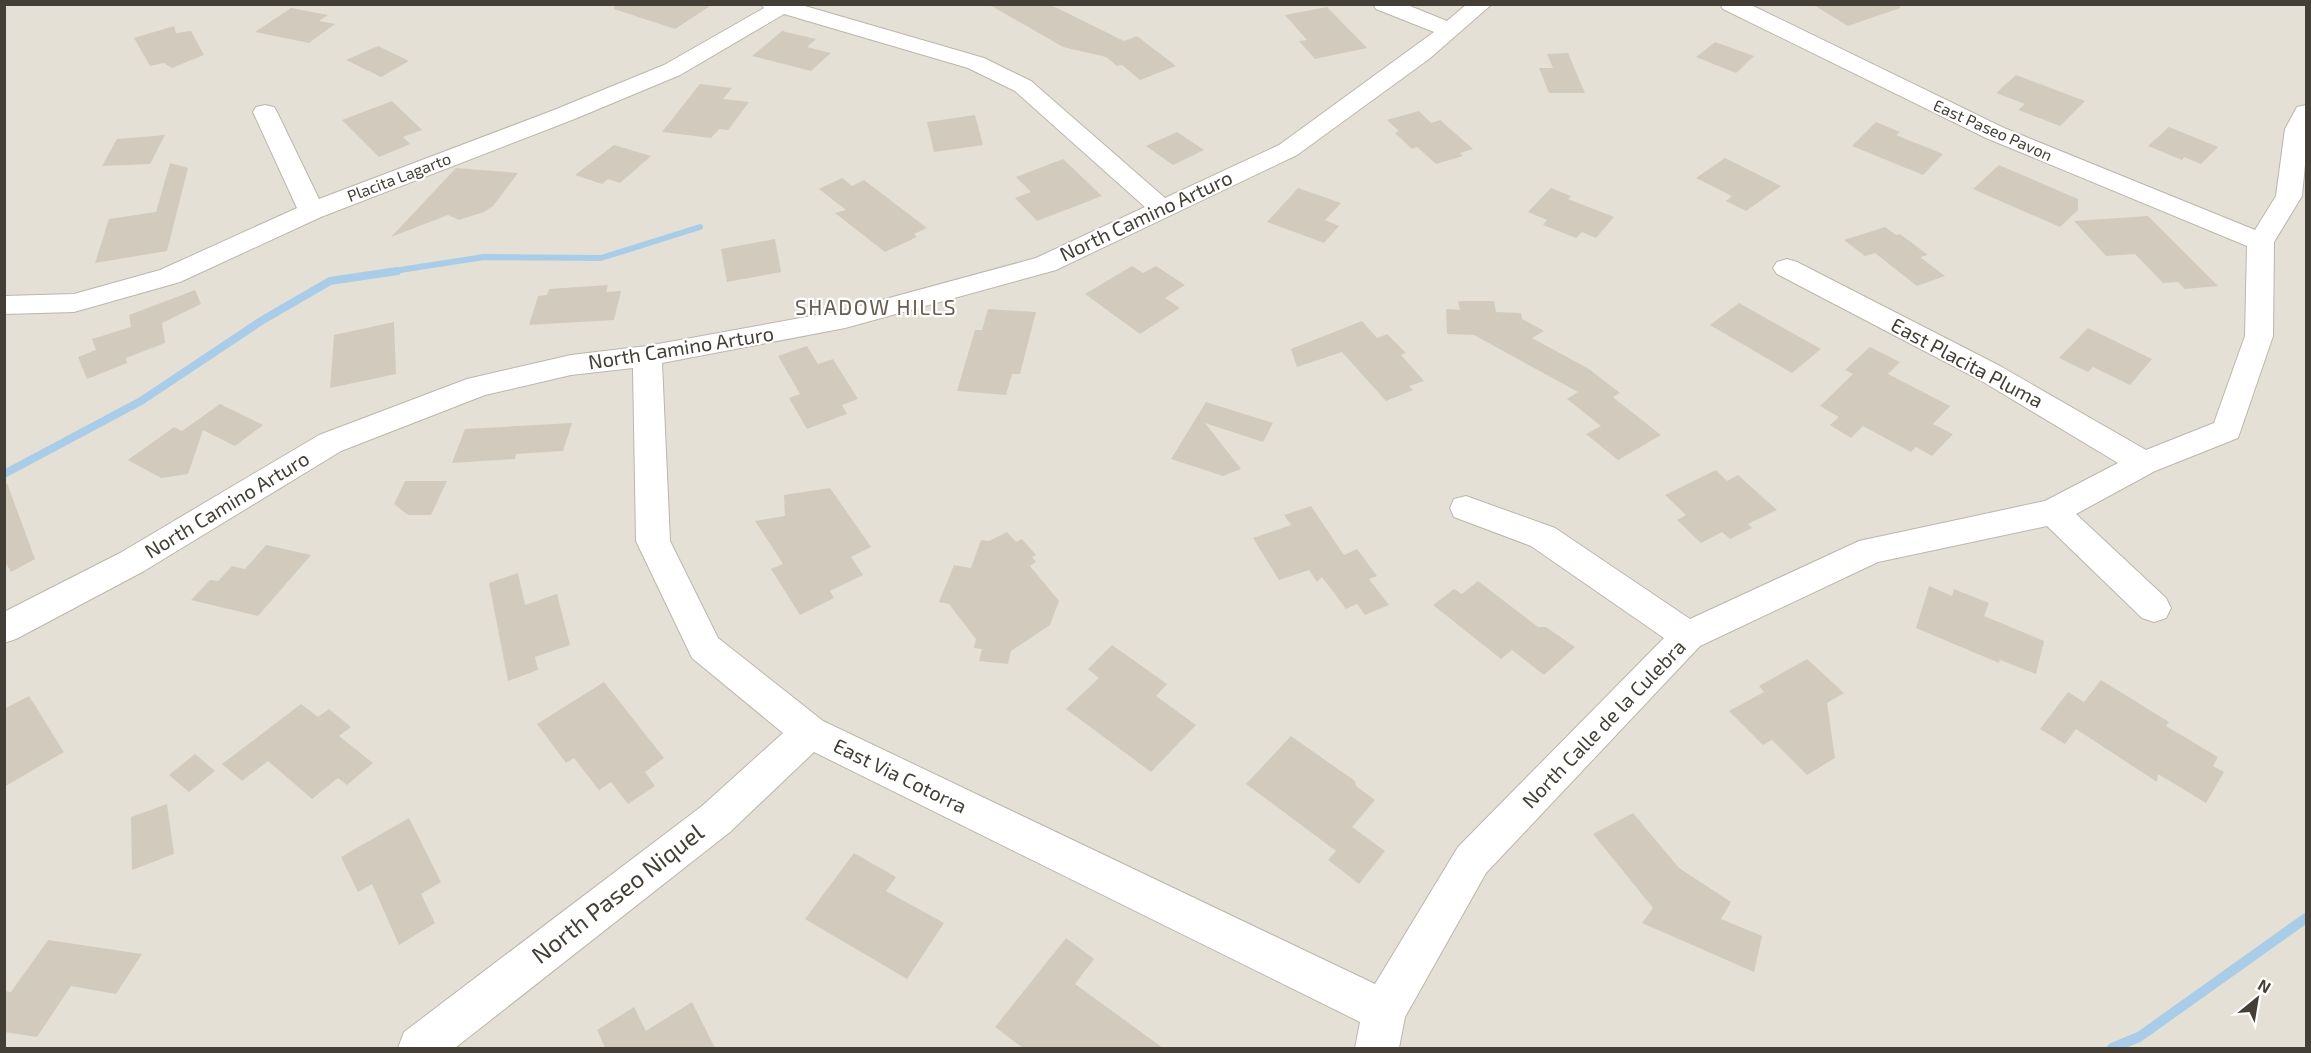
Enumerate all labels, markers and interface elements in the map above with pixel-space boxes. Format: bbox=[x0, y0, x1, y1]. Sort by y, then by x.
street label: East Paseo Pavon bbox=[1931, 95, 2056, 164]
street label: Placita Lagarto bbox=[344, 148, 453, 205]
street label: North Camino Arturo bbox=[1055, 165, 1236, 266]
district label: SHADOW HILLS bbox=[795, 294, 957, 319]
street label: East Placita Pluma bbox=[1887, 312, 2048, 412]
street label: North Camino Arturo bbox=[586, 320, 775, 374]
street label: North Camino Arturo bbox=[140, 446, 313, 563]
street label: North Calle de la Culebra bbox=[1517, 634, 1690, 812]
street label: East Via Cotorra bbox=[830, 732, 971, 818]
street label: North Paseo Niquel bbox=[525, 817, 709, 969]
north arrow bbox=[2227, 969, 2287, 1029]
text: N bbox=[2255, 974, 2275, 997]

